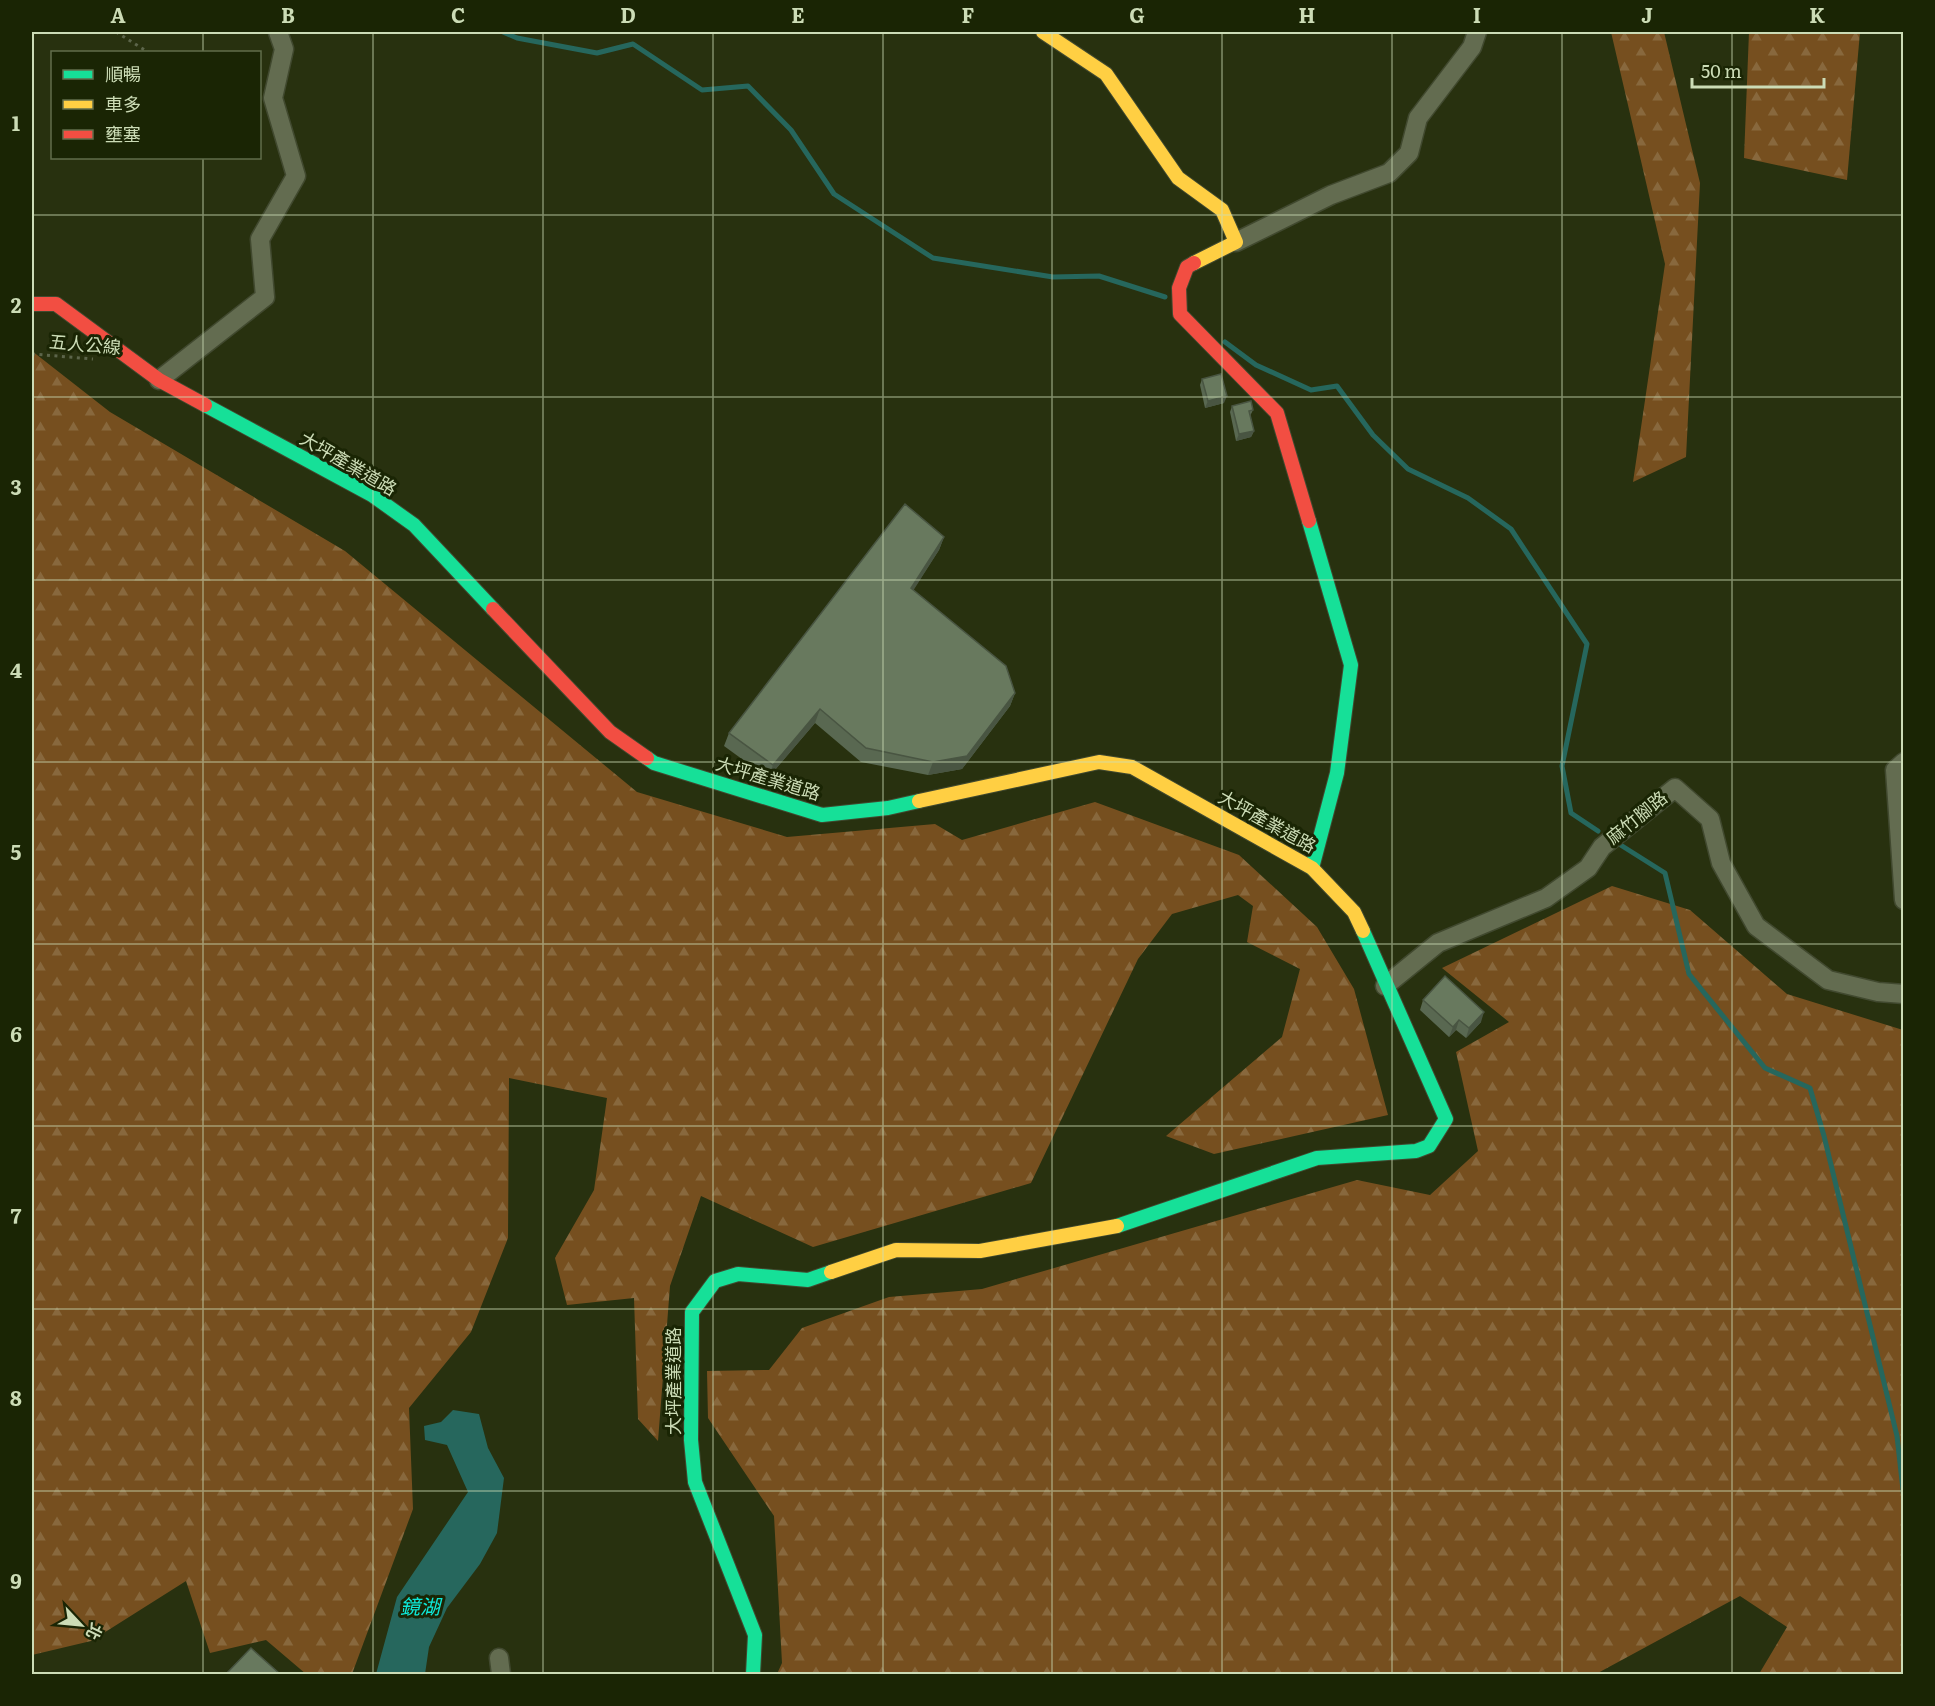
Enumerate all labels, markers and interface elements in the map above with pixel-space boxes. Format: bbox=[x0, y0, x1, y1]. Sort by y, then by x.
text: A bbox=[110, 0, 126, 29]
text: B bbox=[281, 0, 295, 29]
text: C bbox=[451, 0, 465, 29]
text: D bbox=[620, 0, 636, 29]
text: E bbox=[791, 0, 805, 29]
text: F bbox=[962, 0, 975, 29]
text: G bbox=[1129, 0, 1145, 29]
text: H bbox=[1299, 0, 1315, 29]
text: I bbox=[1473, 0, 1481, 29]
text: J bbox=[1641, 0, 1653, 29]
text: K bbox=[1809, 0, 1825, 29]
legend bbox=[51, 51, 261, 159]
scale bar bbox=[1692, 51, 1824, 89]
text: 50 m bbox=[1701, 57, 1742, 84]
text: 順暢 bbox=[105, 60, 141, 87]
text: 車多 bbox=[105, 90, 141, 117]
text: 1 bbox=[12, 107, 20, 137]
text: 壅塞 bbox=[105, 120, 141, 147]
text: 2 bbox=[11, 289, 22, 319]
street label: 五人公線 bbox=[48, 327, 122, 360]
street label: 大坪產業道路 bbox=[295, 424, 402, 501]
text: 3 bbox=[10, 471, 22, 501]
text: 4 bbox=[10, 654, 22, 684]
street label: 大坪產業道路 bbox=[713, 749, 824, 806]
street label: 大坪產業道路 bbox=[1214, 783, 1322, 859]
street label: 麻竹腳路 bbox=[1600, 784, 1673, 850]
text: 5 bbox=[11, 836, 22, 866]
text: 6 bbox=[10, 1018, 22, 1048]
text: 7 bbox=[11, 1200, 22, 1230]
street label: 大坪產業道路 bbox=[659, 1327, 686, 1435]
text: 8 bbox=[10, 1382, 22, 1412]
text: 9 bbox=[10, 1565, 22, 1595]
water label: 鏡湖 bbox=[400, 1590, 443, 1620]
north arrow bbox=[51, 1595, 111, 1655]
text: 北 bbox=[81, 1620, 110, 1644]

